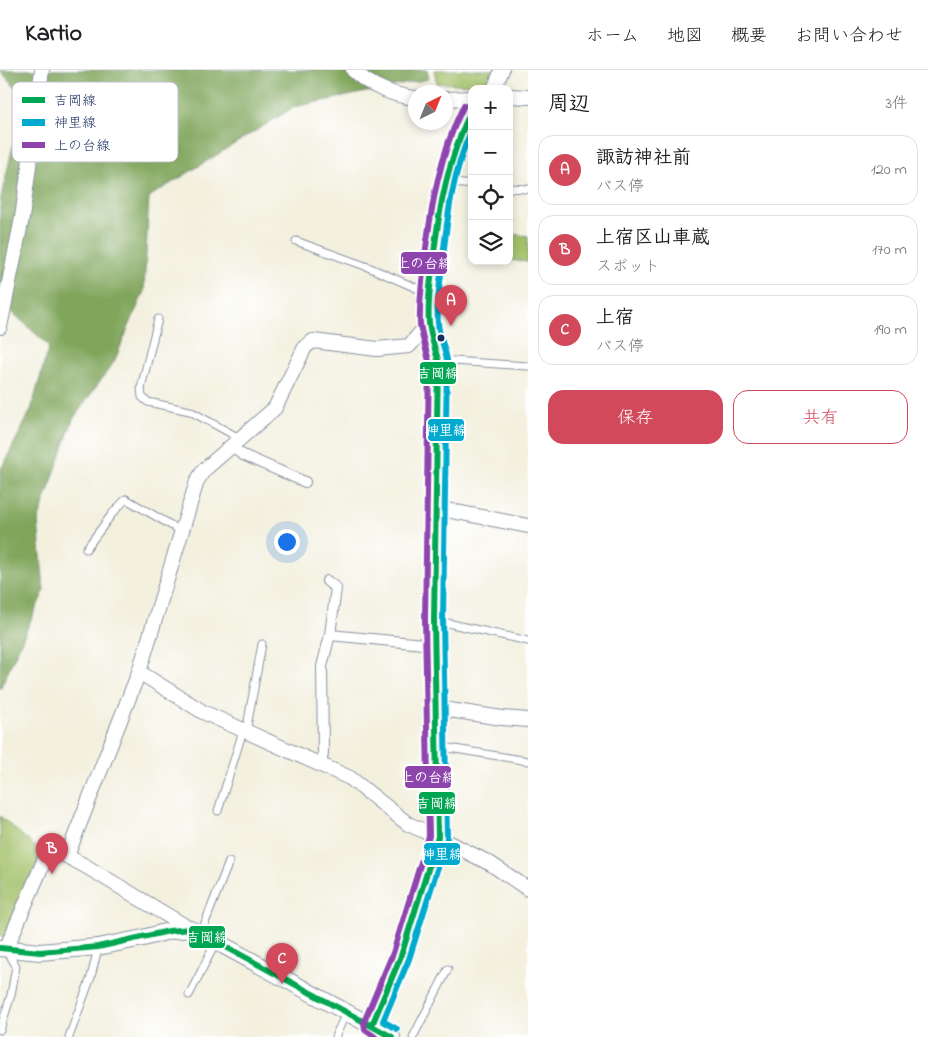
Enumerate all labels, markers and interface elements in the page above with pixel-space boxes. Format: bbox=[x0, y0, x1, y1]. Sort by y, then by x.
text: Kartio bbox=[25, 17, 82, 52]
text: ホーム bbox=[586, 24, 639, 50]
text: 地図 bbox=[667, 24, 703, 50]
text: 概要 bbox=[731, 24, 767, 50]
text: お問い合わせ bbox=[795, 24, 903, 50]
legend bbox=[12, 82, 178, 162]
north arrow bbox=[408, 85, 453, 130]
map controls bbox=[468, 85, 513, 265]
button: + bbox=[468, 85, 513, 130]
text: 周辺 bbox=[548, 90, 590, 120]
text: 吉岡線 bbox=[54, 91, 96, 112]
text: 3件 bbox=[885, 92, 908, 116]
text: 神里線 bbox=[54, 113, 96, 134]
button: − bbox=[468, 130, 513, 175]
text: 上の台線 bbox=[54, 136, 110, 157]
text: 諏訪神社前 bbox=[596, 145, 691, 172]
text: A bbox=[560, 158, 570, 182]
text: 120 m bbox=[871, 158, 907, 182]
button: locate bbox=[468, 175, 513, 220]
text: バス停 bbox=[596, 175, 644, 199]
button: layers bbox=[468, 220, 513, 265]
text: 上宿区山車蔵 bbox=[596, 225, 710, 252]
text: B bbox=[560, 238, 570, 262]
text: 170 m bbox=[872, 238, 907, 262]
line badge: 上の台線 bbox=[400, 251, 448, 275]
text: 上の台線 bbox=[396, 254, 452, 275]
text: スポット bbox=[596, 255, 660, 279]
pin: A bbox=[435, 285, 467, 326]
text: 上宿 bbox=[596, 305, 634, 332]
text: C bbox=[561, 318, 569, 342]
text: 190 m bbox=[874, 318, 907, 342]
unlabelled marker bbox=[436, 333, 446, 343]
text: バス停 bbox=[596, 335, 644, 359]
line badge: 吉岡線 bbox=[419, 361, 457, 385]
text: 吉岡線 bbox=[417, 364, 459, 385]
button: 保存 bbox=[548, 390, 723, 444]
button: 共有 bbox=[733, 390, 908, 444]
line badge: 神里線 bbox=[427, 418, 465, 442]
text: 神里線 bbox=[425, 421, 467, 442]
your location bbox=[274, 529, 300, 555]
line badge: 上の台線 bbox=[404, 765, 452, 789]
text: 上の台線 bbox=[400, 768, 456, 789]
line badge: 吉岡線 bbox=[418, 791, 456, 815]
text: 吉岡線 bbox=[416, 794, 458, 815]
pin: B bbox=[36, 833, 68, 874]
line badge: 神里線 bbox=[423, 842, 461, 866]
text: 神里線 bbox=[421, 845, 463, 866]
line badge: 吉岡線 bbox=[188, 925, 226, 949]
text: 吉岡線 bbox=[186, 928, 228, 949]
pin: C bbox=[266, 943, 298, 984]

